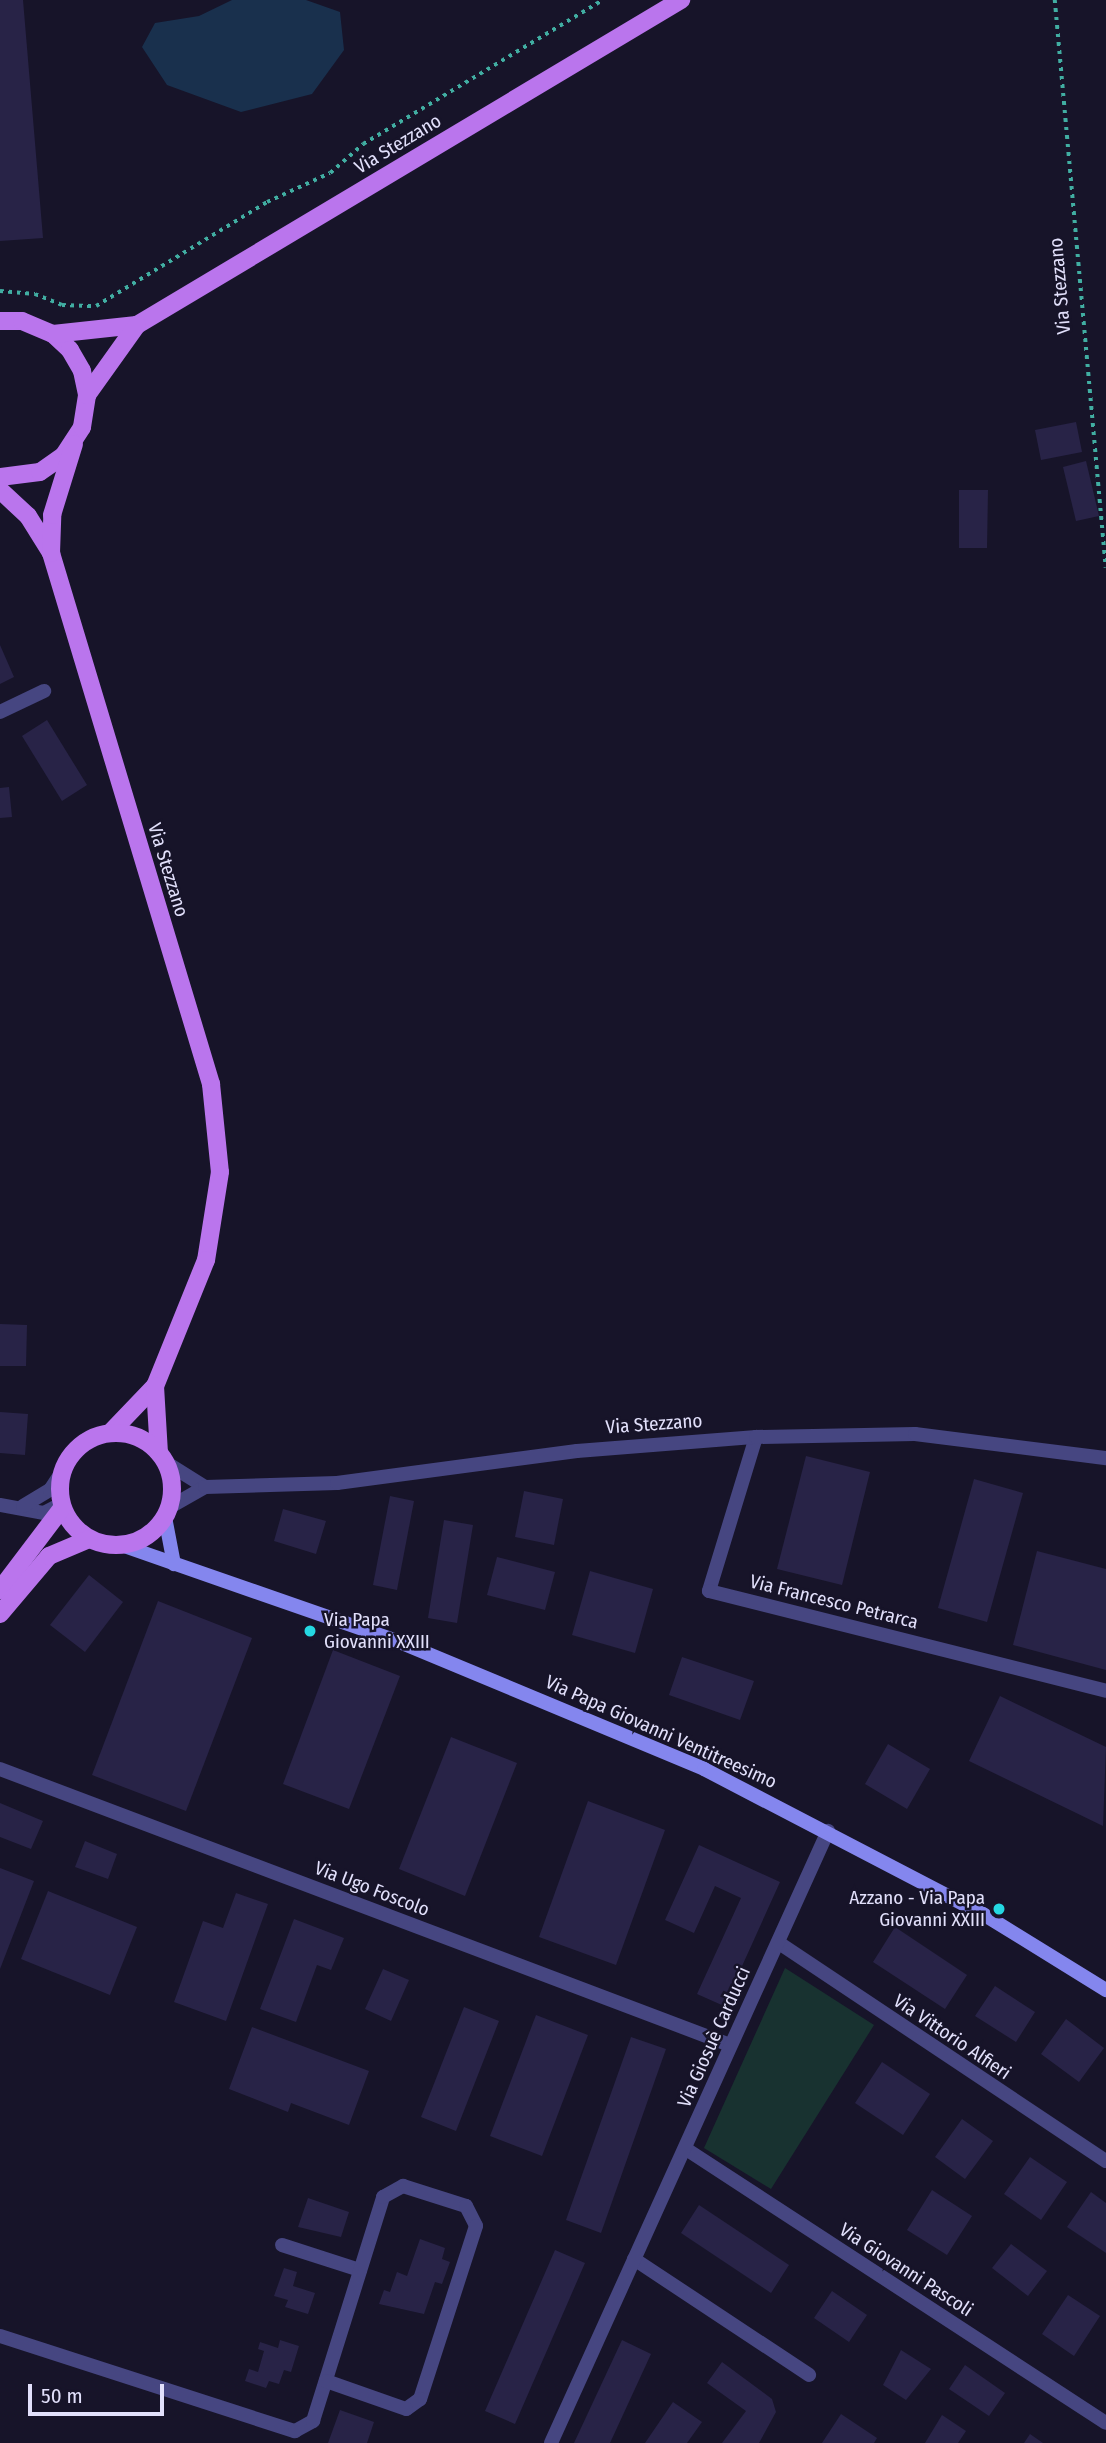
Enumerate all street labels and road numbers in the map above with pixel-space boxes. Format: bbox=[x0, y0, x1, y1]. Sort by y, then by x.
street label: Via Stezzano bbox=[351, 109, 445, 179]
street label: Via Stezzano bbox=[1044, 237, 1076, 335]
street label: Via Stezzano bbox=[143, 820, 193, 920]
street label: Via Stezzano bbox=[605, 1409, 703, 1439]
street label: Via Francesco Petrarca bbox=[748, 1570, 920, 1634]
street label: Via Papa Giovanni Ventitreesimo bbox=[542, 1671, 780, 1793]
street label: Via Ugo Foscolo bbox=[311, 1857, 433, 1921]
street label: Via Giosuè Carducci bbox=[673, 1963, 755, 2111]
street label: Via Vittorio Alfieri bbox=[889, 1989, 1015, 2085]
street label: Via Giovanni Pascoli bbox=[835, 2218, 977, 2322]

